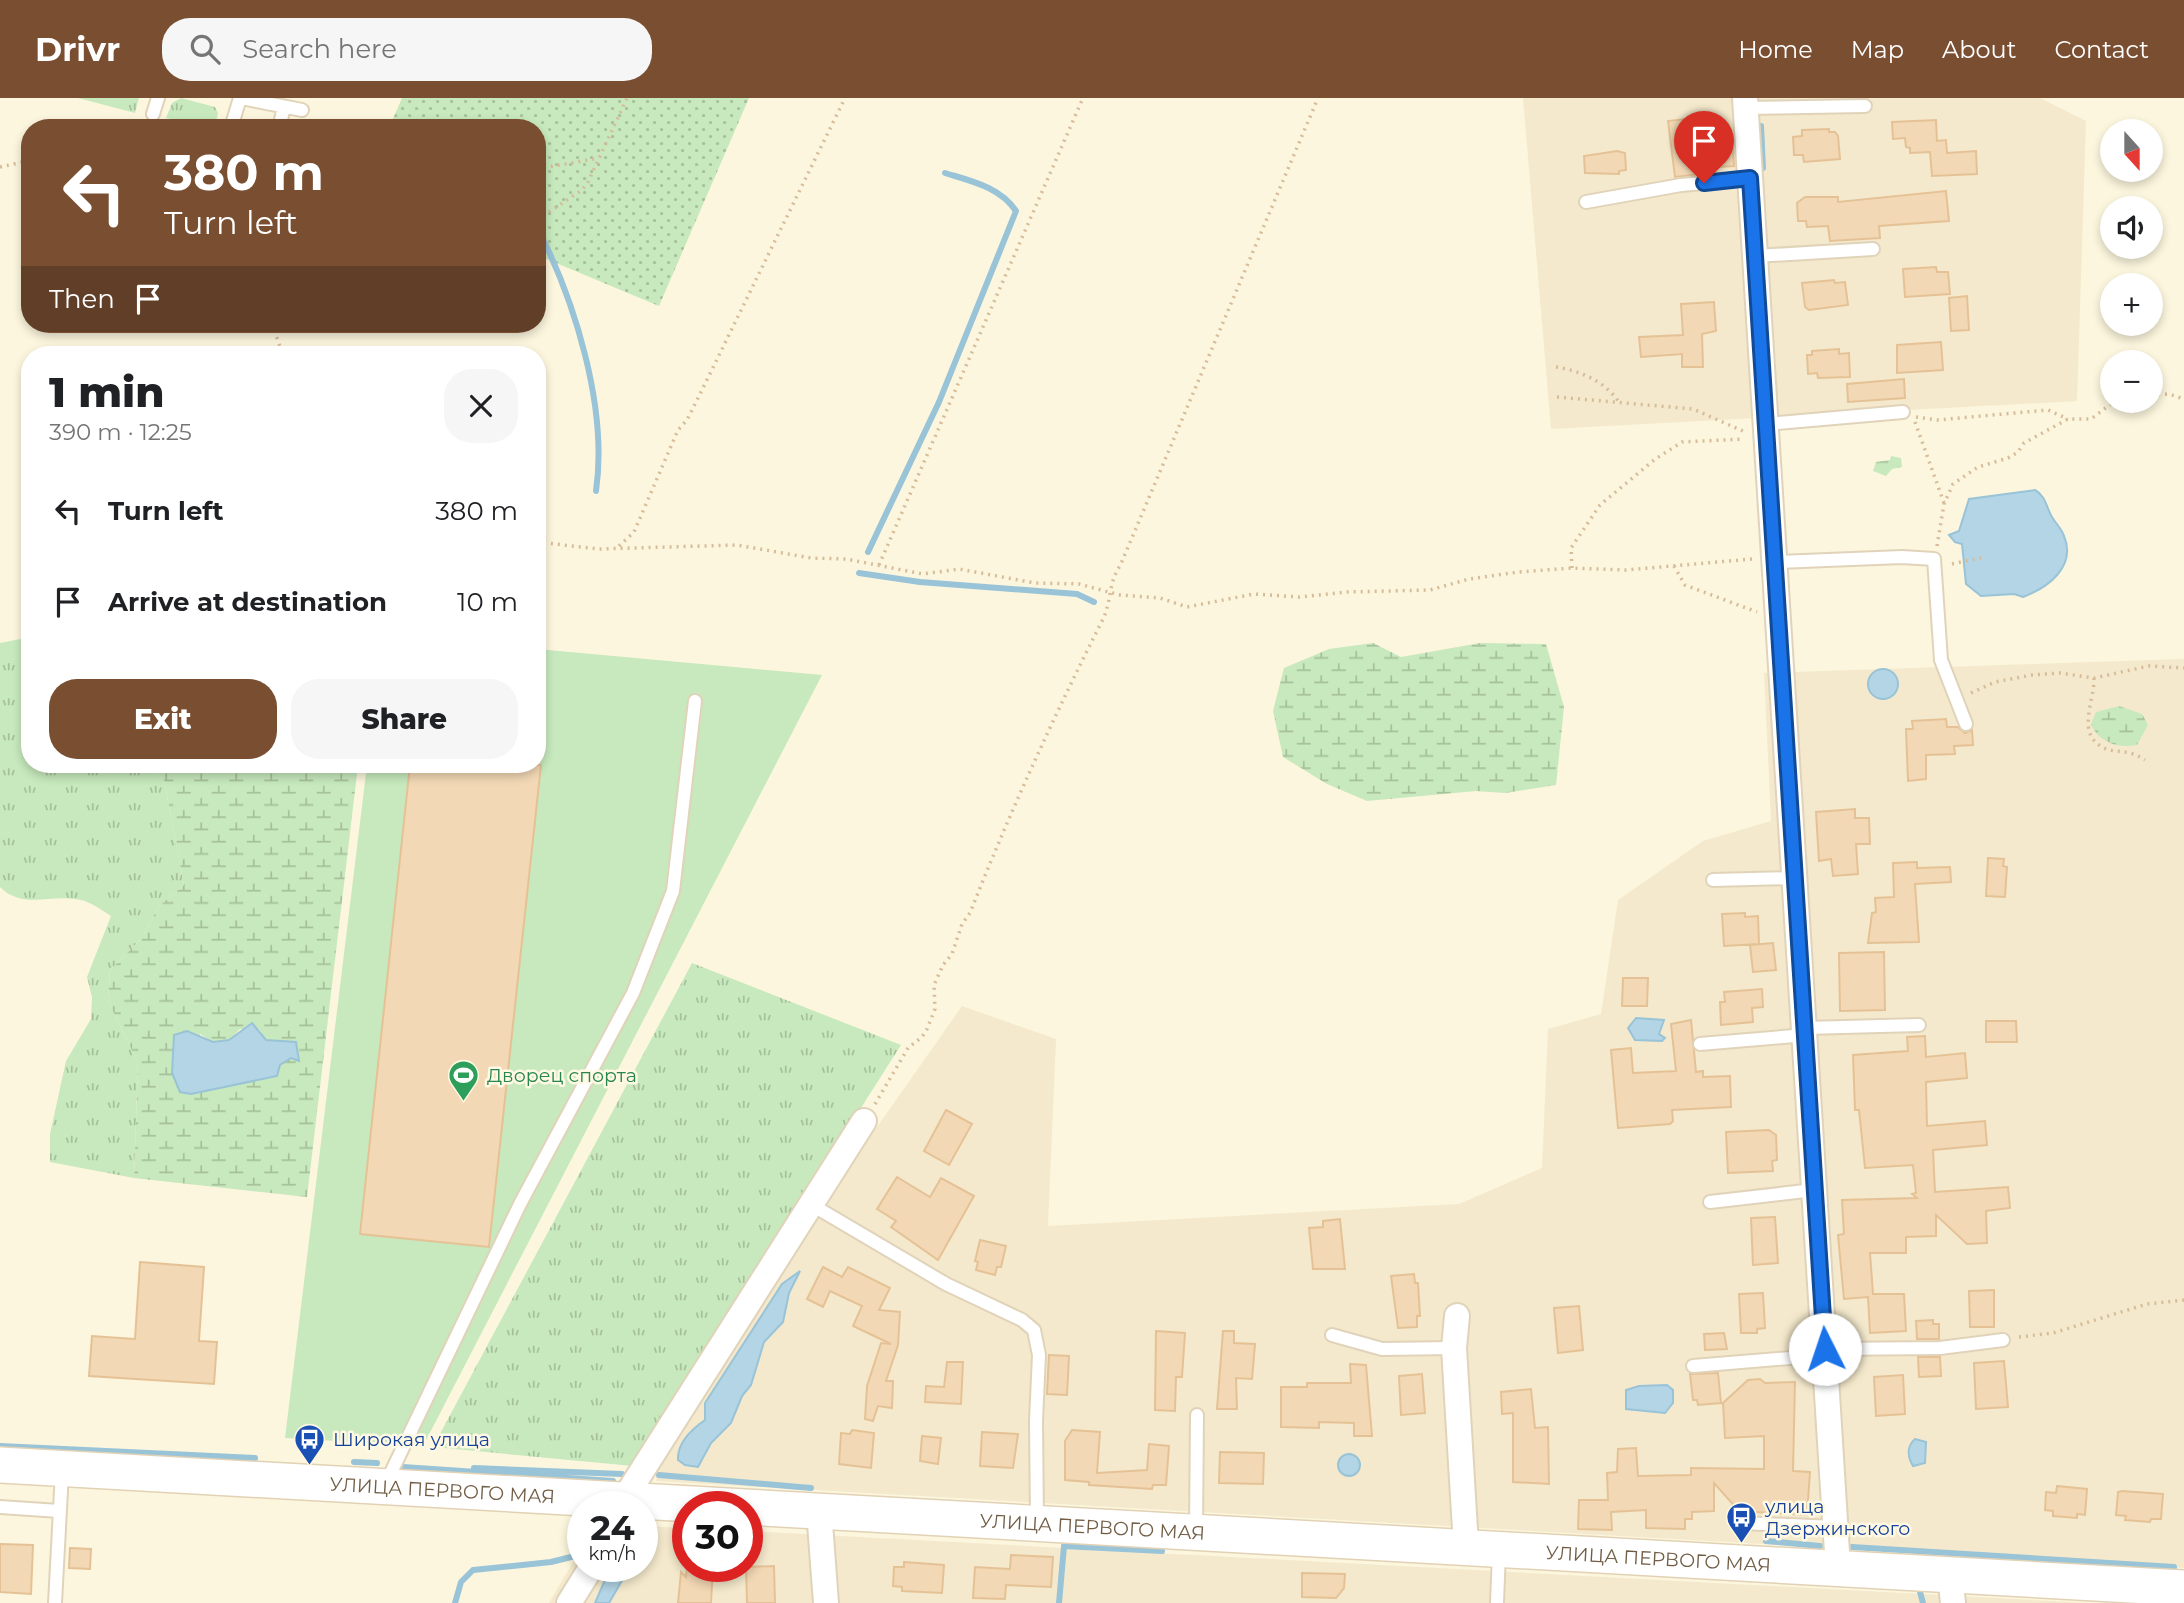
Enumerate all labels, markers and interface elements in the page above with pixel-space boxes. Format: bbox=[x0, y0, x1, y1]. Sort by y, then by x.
search box bbox=[162, 18, 652, 81]
text: Drivr bbox=[35, 29, 120, 69]
icon: search bbox=[186, 30, 224, 68]
text: Search here bbox=[242, 33, 397, 65]
text: Home bbox=[1738, 35, 1813, 64]
text: Map bbox=[1851, 35, 1904, 64]
text: About bbox=[1942, 35, 2016, 64]
text: Contact bbox=[2054, 35, 2149, 64]
pin bbox=[1674, 111, 1734, 183]
north arrow bbox=[2100, 119, 2163, 182]
map controls bbox=[2100, 119, 2163, 413]
icon: arrive bbox=[1685, 122, 1723, 160]
text: 380 m bbox=[164, 143, 324, 202]
icon: left bbox=[49, 147, 140, 238]
button: sound bbox=[2100, 196, 2163, 259]
text: Turn left bbox=[164, 203, 298, 242]
button: + bbox=[2100, 273, 2163, 336]
icon: arrive bbox=[129, 280, 167, 318]
text: Then bbox=[49, 283, 115, 315]
button: − bbox=[2100, 350, 2163, 413]
text: 1 min bbox=[49, 366, 165, 418]
button: close bbox=[444, 369, 518, 443]
text: 390 m · 12:25 bbox=[49, 418, 192, 446]
icon: left bbox=[49, 492, 87, 530]
text: Turn left bbox=[108, 495, 224, 527]
text: 380 m bbox=[435, 495, 518, 527]
icon: arrive bbox=[49, 583, 87, 621]
text: Arrive at destination bbox=[108, 586, 387, 618]
text: 10 m bbox=[457, 586, 518, 618]
button: Exit bbox=[49, 679, 277, 759]
button: Share bbox=[291, 679, 518, 759]
sports icon: Дворец спорта bbox=[447, 1058, 481, 1102]
place label: Дворец спорта bbox=[487, 1064, 637, 1087]
position arrow bbox=[1788, 1312, 1862, 1386]
bus stop icon: Широкая улица bbox=[293, 1422, 327, 1466]
place label: Широкая улица bbox=[333, 1428, 490, 1451]
street label: УЛИЦА ПЕРВОГО МАЯ bbox=[329, 1472, 556, 1508]
speed limit sign: 30 bbox=[672, 1491, 763, 1582]
place label: улица Дзержинского bbox=[1764, 1495, 1910, 1540]
bus stop icon: улица Дзержинского bbox=[1725, 1500, 1759, 1544]
text: 24 bbox=[590, 1506, 635, 1549]
street label: УЛИЦА ПЕРВОГО МАЯ bbox=[979, 1509, 1206, 1544]
street label: УЛИЦА ПЕРВОГО МАЯ bbox=[1545, 1541, 1772, 1576]
text: km/h bbox=[588, 1543, 637, 1565]

